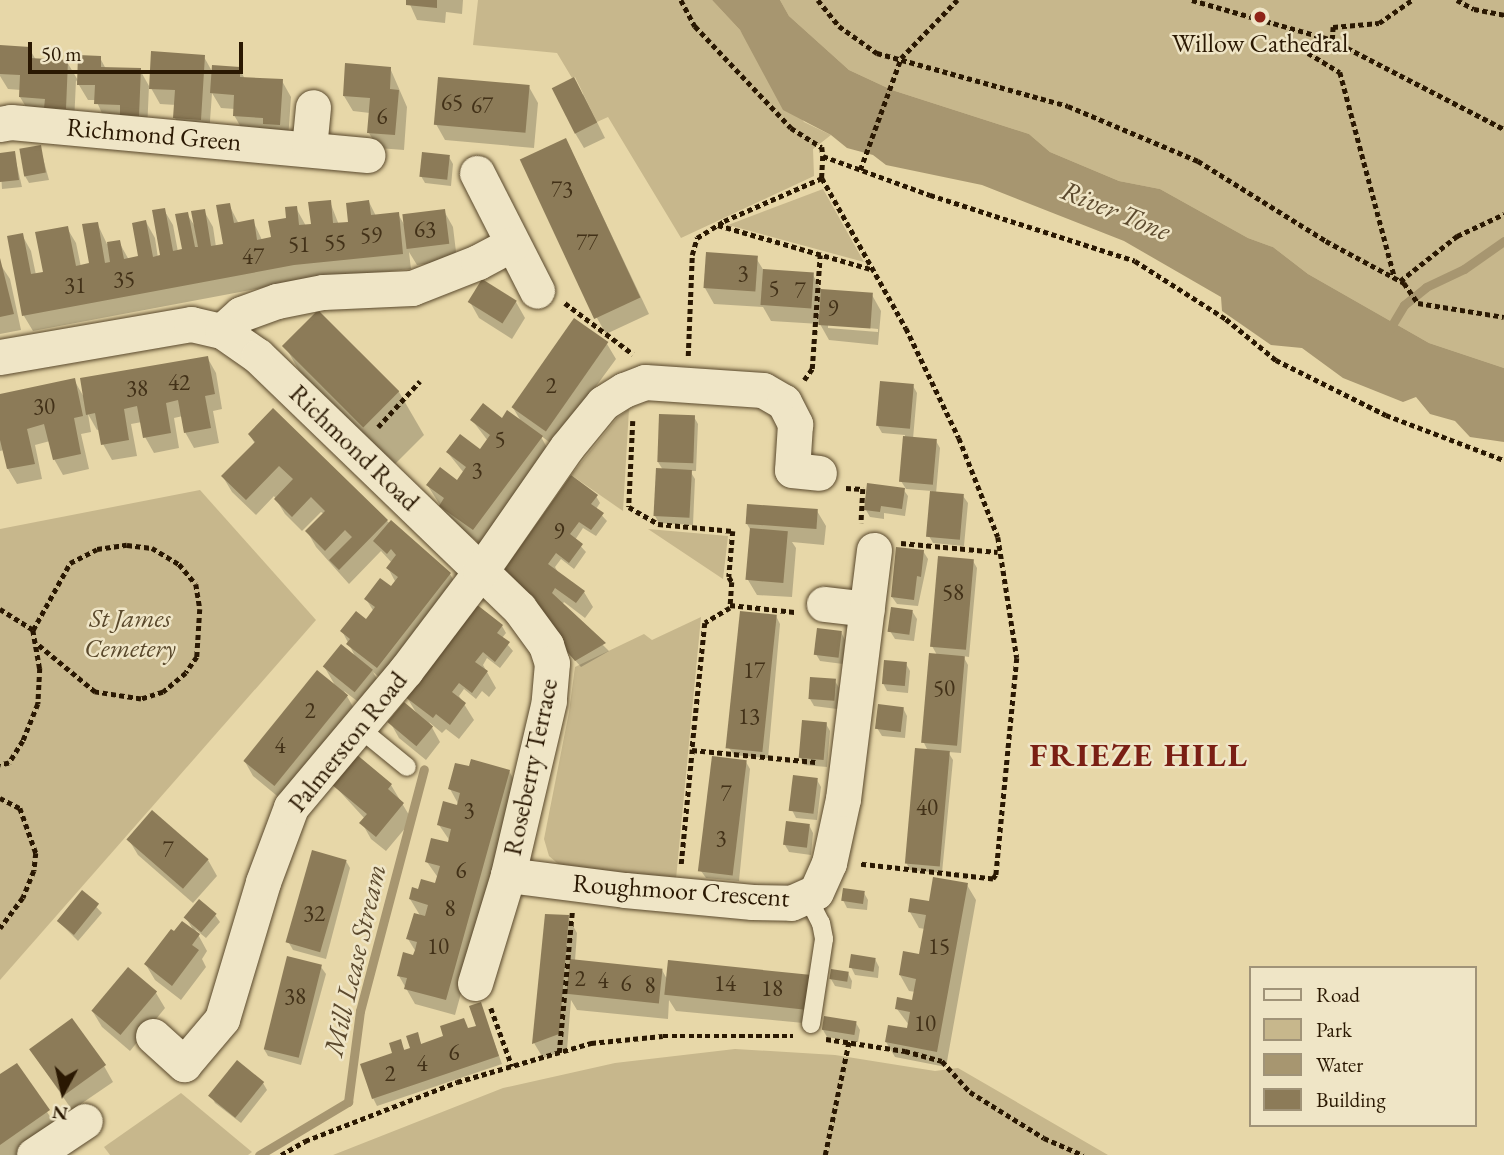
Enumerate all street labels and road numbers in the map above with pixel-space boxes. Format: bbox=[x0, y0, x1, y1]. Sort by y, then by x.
street label: Richmond Green bbox=[65, 112, 243, 158]
street label: Richmond Road bbox=[283, 378, 425, 518]
street label: Palmerston Road bbox=[282, 666, 414, 818]
street label: Roseberry Terrace bbox=[497, 676, 565, 858]
street label: Roughmoor Crescent bbox=[571, 868, 791, 914]

